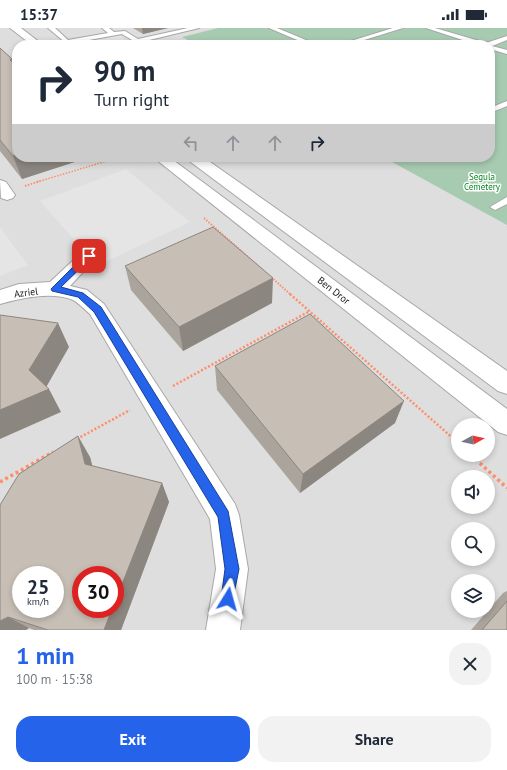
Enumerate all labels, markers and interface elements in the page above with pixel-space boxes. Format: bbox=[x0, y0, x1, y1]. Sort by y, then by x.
text: 15:37 bbox=[20, 5, 58, 24]
text: 90 m bbox=[94, 52, 155, 89]
icon: right bbox=[28, 56, 80, 108]
text: Turn right bbox=[94, 88, 169, 111]
icon: left bbox=[180, 132, 202, 154]
icon: ahead bbox=[222, 132, 244, 154]
icon: ahead bbox=[264, 132, 286, 154]
icon: right bbox=[306, 132, 328, 154]
park label: Segula Cemetery bbox=[464, 171, 501, 192]
pin bbox=[72, 239, 106, 273]
icon: arrive bbox=[78, 245, 100, 267]
street label: Ben Dror bbox=[315, 274, 353, 308]
street label: Azriel bbox=[13, 285, 39, 300]
north arrow bbox=[451, 418, 495, 462]
map controls bbox=[451, 418, 495, 618]
button: sound bbox=[451, 470, 495, 514]
button: search bbox=[451, 522, 495, 566]
speed limit sign: 30 bbox=[72, 566, 124, 618]
text: 25 bbox=[27, 574, 49, 600]
button: layers bbox=[451, 574, 495, 618]
position arrow bbox=[207, 578, 249, 620]
text: km/h bbox=[27, 595, 49, 608]
text: 1 min bbox=[16, 640, 75, 671]
button: close bbox=[449, 643, 491, 685]
text: 100 m · 15:38 bbox=[16, 671, 93, 688]
button: Exit bbox=[16, 716, 250, 762]
button: Share bbox=[258, 716, 491, 762]

